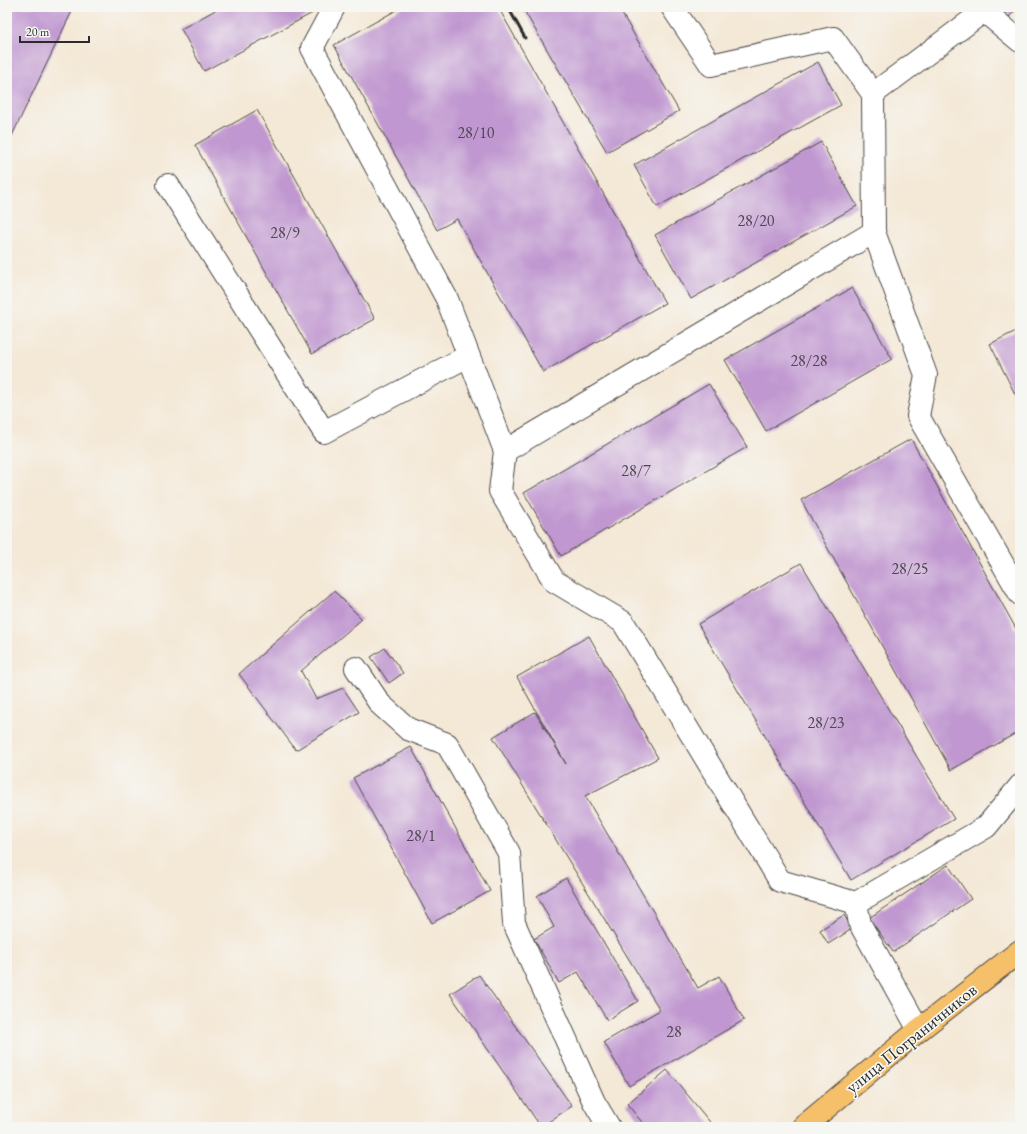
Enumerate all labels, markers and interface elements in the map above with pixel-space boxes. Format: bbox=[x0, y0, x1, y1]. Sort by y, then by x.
scale bar bbox=[20, 18, 89, 44]
text: 20 m bbox=[26, 24, 50, 40]
house number: 28/10 bbox=[457, 122, 495, 143]
house number: 28/20 bbox=[737, 210, 775, 231]
house number: 28/9 bbox=[270, 222, 300, 243]
house number: 28/28 bbox=[790, 350, 828, 371]
house number: 28/7 bbox=[621, 460, 651, 481]
house number: 28/25 bbox=[891, 558, 929, 579]
house number: 28/23 bbox=[807, 712, 845, 733]
house number: 28/1 bbox=[406, 825, 436, 846]
street label: улица Пограничников bbox=[841, 978, 982, 1098]
house number: 28 bbox=[666, 1021, 682, 1042]

